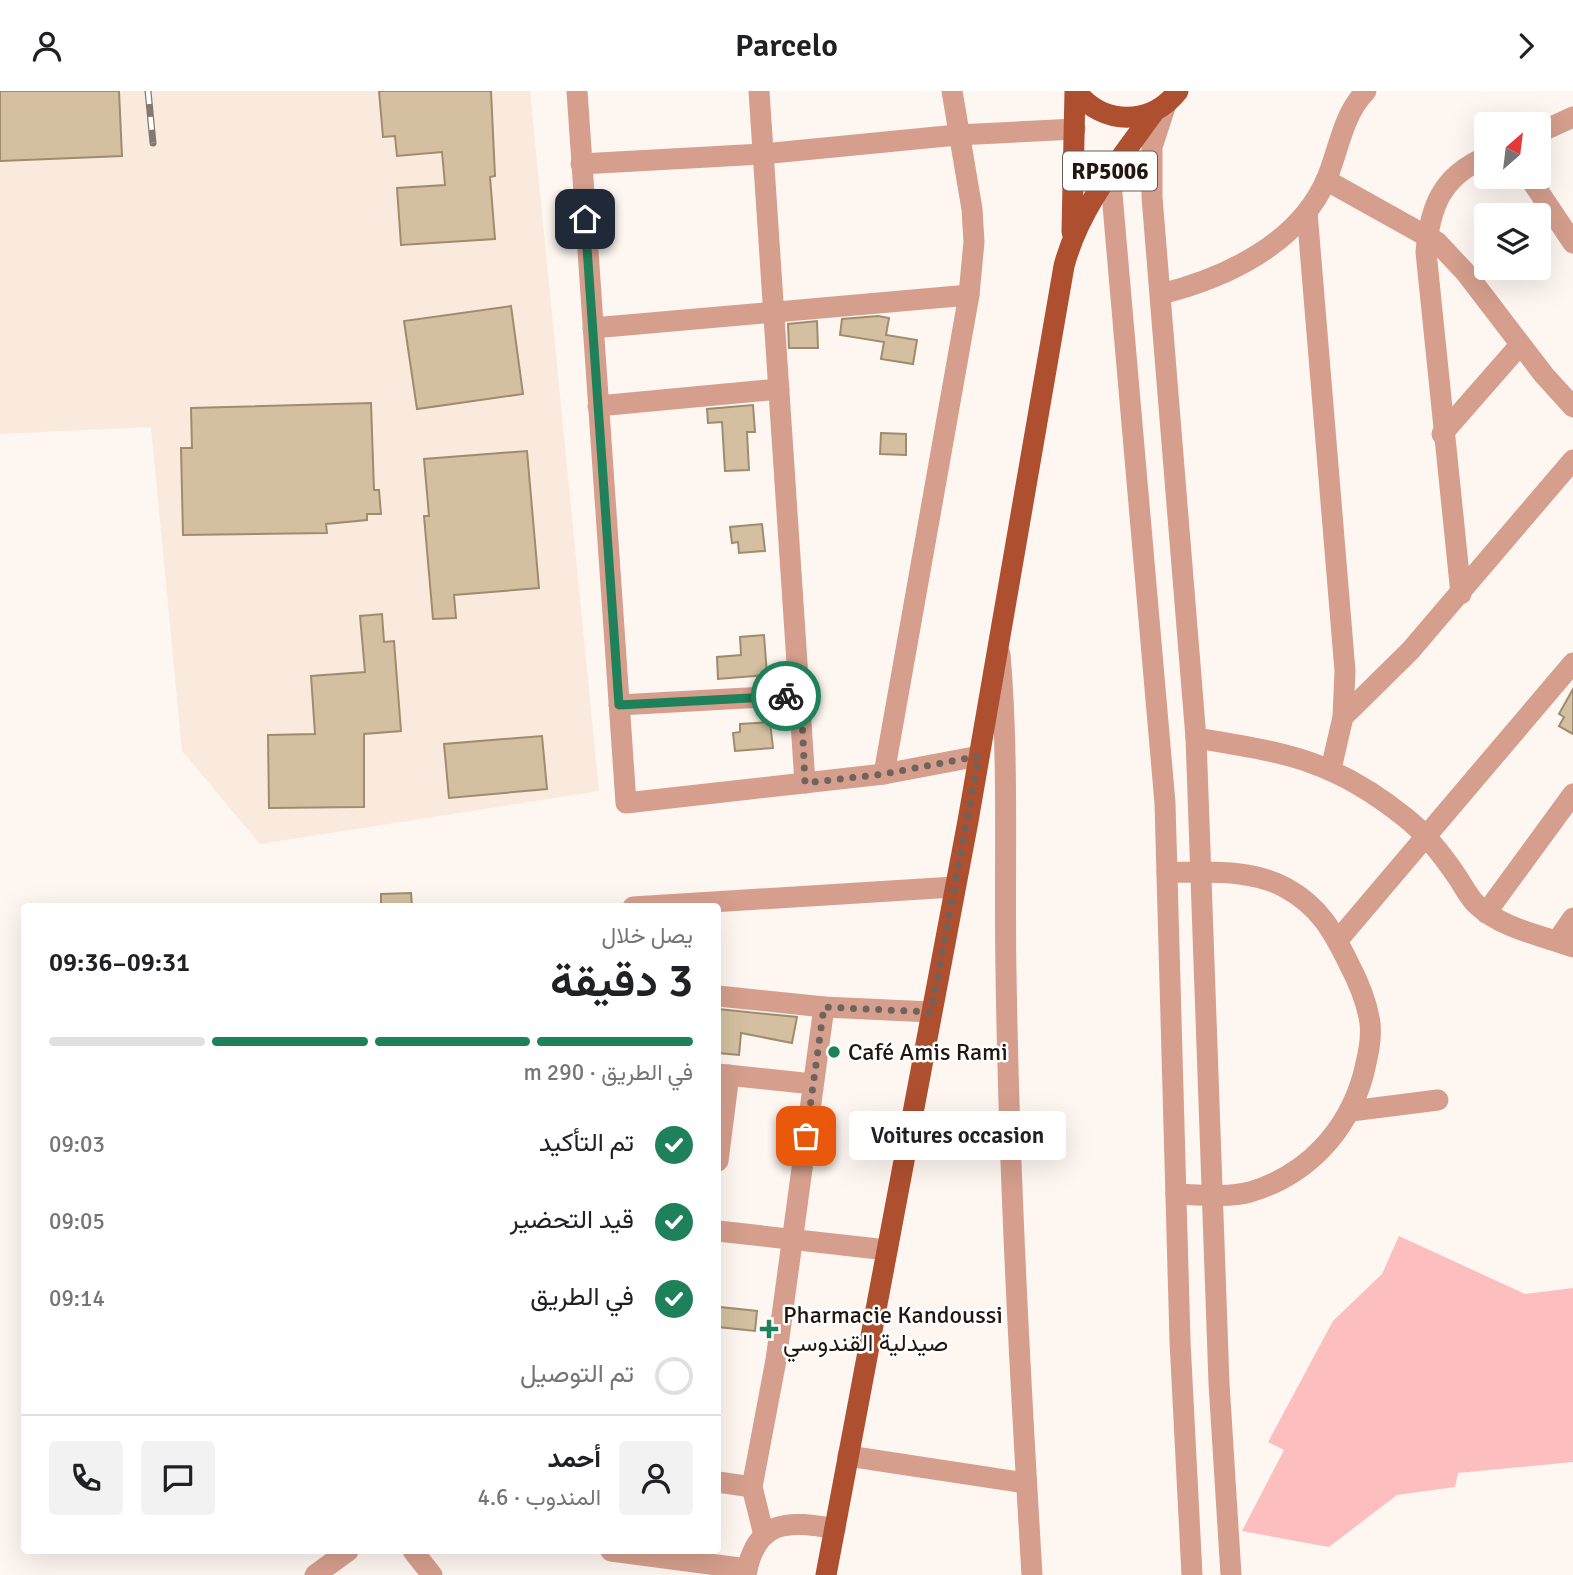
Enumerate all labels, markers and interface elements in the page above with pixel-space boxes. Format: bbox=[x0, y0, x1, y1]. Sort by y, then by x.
text: Parcelo bbox=[735, 26, 838, 65]
icon: person bbox=[28, 27, 66, 65]
icon: forward bbox=[1507, 27, 1545, 65]
north arrow bbox=[1474, 112, 1550, 189]
map controls bbox=[1474, 112, 1551, 280]
road number: RP5006 bbox=[1063, 151, 1157, 191]
pin bbox=[555, 189, 615, 249]
icon: home bbox=[566, 200, 604, 238]
button: layers bbox=[1474, 203, 1551, 280]
courier bbox=[751, 661, 821, 731]
icon: bike bbox=[767, 677, 805, 715]
text: يصل خلال bbox=[602, 921, 693, 950]
text: 09:31–09:36 bbox=[49, 947, 190, 979]
text: 3 دقيقة bbox=[550, 953, 693, 1009]
place label: Café Amis Rami bbox=[848, 1037, 1008, 1067]
marker: Café Amis Rami bbox=[826, 1044, 842, 1060]
text: في الطريق · 290 m bbox=[523, 1058, 693, 1087]
pin bbox=[776, 1106, 836, 1166]
callout: Voitures occasion bbox=[848, 1111, 1065, 1161]
icon: bag bbox=[787, 1117, 825, 1155]
text: Voitures occasion bbox=[871, 1121, 1044, 1150]
icon: check bbox=[655, 1126, 693, 1164]
text: تم التأكيد bbox=[539, 1127, 634, 1159]
text: 09:03 bbox=[49, 1130, 105, 1159]
icon: check bbox=[655, 1203, 693, 1241]
text: قيد التحضير bbox=[510, 1204, 634, 1236]
text: 09:05 bbox=[49, 1207, 105, 1236]
icon: check bbox=[655, 1280, 693, 1318]
text: في الطريق bbox=[530, 1281, 634, 1313]
text: 09:14 bbox=[49, 1284, 105, 1313]
place label: Pharmacie Kandoussi صيدلية القندوسي bbox=[783, 1300, 1003, 1362]
marker: Pharmacie Kandoussi صيدلية القندوسي bbox=[761, 1321, 777, 1337]
text: تم التوصيل bbox=[520, 1358, 634, 1390]
button: phone bbox=[49, 1441, 123, 1515]
button: chat bbox=[141, 1441, 215, 1515]
button: person bbox=[619, 1441, 693, 1515]
text: أحمد bbox=[548, 1443, 601, 1475]
text: المندوب · 4.6 bbox=[478, 1483, 601, 1512]

